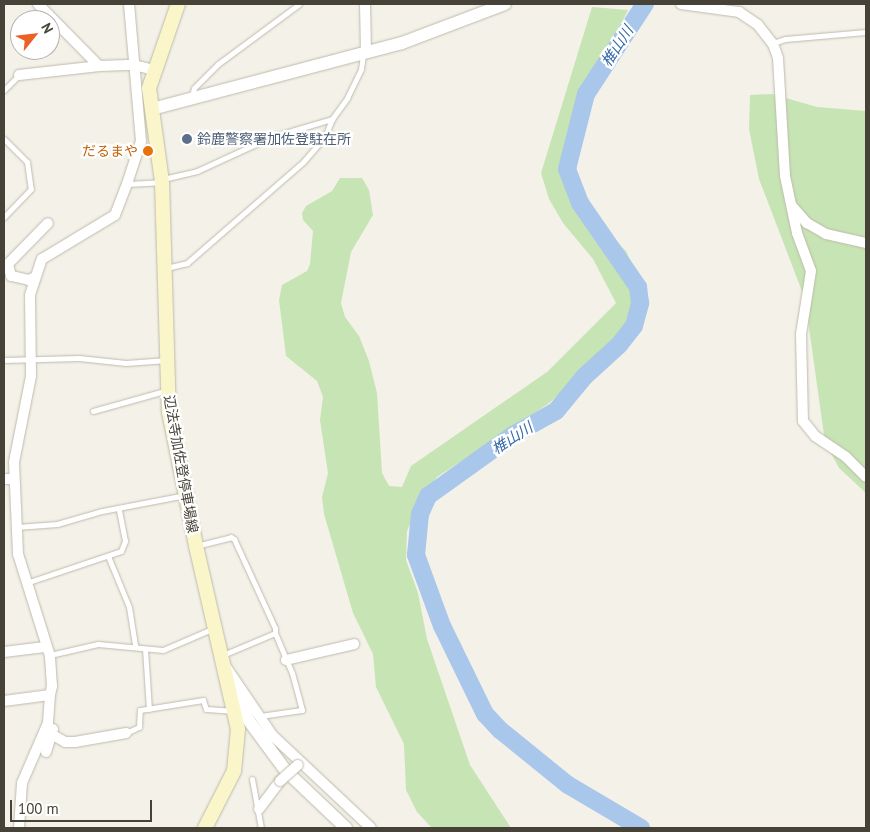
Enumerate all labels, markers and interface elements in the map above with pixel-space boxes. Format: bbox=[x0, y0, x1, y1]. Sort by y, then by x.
north arrow bbox=[10, 10, 60, 60]
text: N bbox=[37, 20, 57, 37]
water label: 椎山川 bbox=[597, 22, 637, 70]
place label: 鈴鹿警察署加佐登駐在所 bbox=[197, 131, 351, 147]
marker: 鈴鹿警察署加佐登駐在所 bbox=[181, 133, 193, 145]
place label: だるまや bbox=[82, 143, 138, 159]
marker: だるまや bbox=[142, 145, 154, 157]
street label: 辺法寺加佐登停車場線 bbox=[161, 394, 201, 534]
water label: 椎山川 bbox=[488, 418, 536, 458]
scale bar bbox=[12, 790, 155, 822]
text: 100 m bbox=[18, 799, 59, 818]

